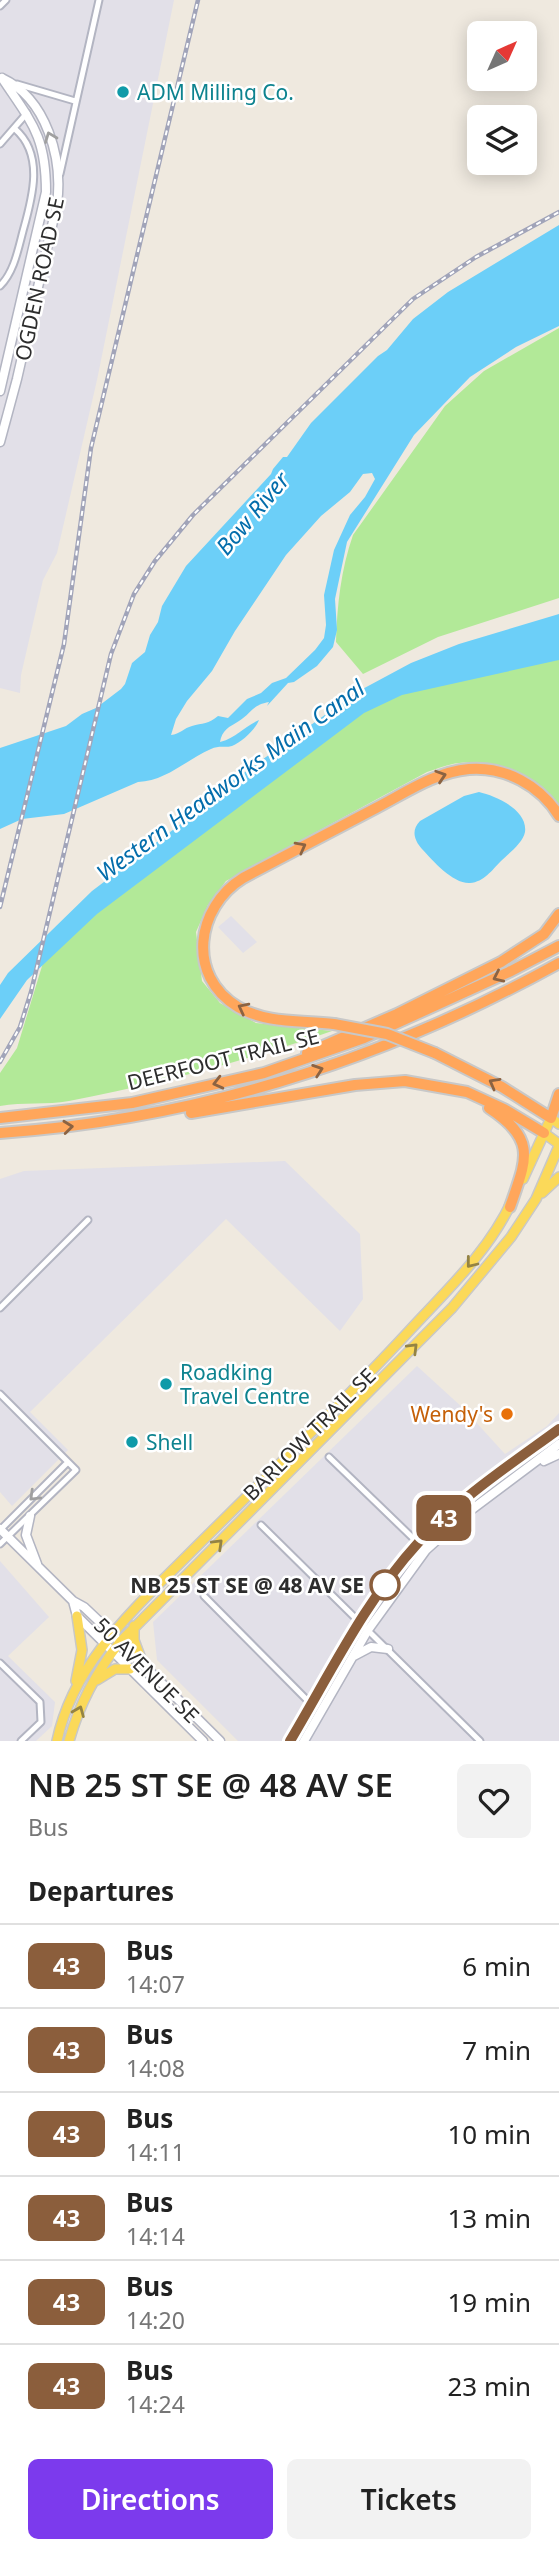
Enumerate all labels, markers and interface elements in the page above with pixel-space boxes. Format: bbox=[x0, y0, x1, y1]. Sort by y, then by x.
north arrow bbox=[467, 21, 537, 91]
map controls bbox=[467, 21, 537, 175]
place label: ADM Milling Co. bbox=[137, 78, 294, 106]
marker: ADM Milling Co. bbox=[115, 84, 131, 100]
button: layers bbox=[467, 105, 537, 175]
one-way arrow bbox=[44, 132, 58, 144]
street label: OGDEN ROAD SE bbox=[8, 195, 70, 363]
water label: Bow River bbox=[208, 464, 297, 561]
water label: Western Headworks Main Canal bbox=[89, 671, 371, 888]
one-way arrow bbox=[435, 770, 447, 785]
one-way arrow bbox=[294, 842, 306, 856]
one-way arrow bbox=[493, 969, 505, 983]
one-way arrow bbox=[238, 1003, 250, 1017]
street label: DEERFOOT TRAIL SE bbox=[124, 1022, 322, 1096]
one-way arrow bbox=[311, 1064, 324, 1078]
one-way arrow bbox=[212, 1075, 224, 1090]
one-way arrow bbox=[489, 1078, 502, 1091]
one-way arrow bbox=[62, 1119, 74, 1134]
one-way arrow bbox=[466, 1255, 479, 1267]
one-way arrow bbox=[405, 1344, 417, 1356]
place label: Roadking Travel Centre bbox=[180, 1358, 310, 1410]
street label: BARLOW TRAIL SE bbox=[237, 1362, 381, 1506]
marker: Roadking Travel Centre bbox=[158, 1376, 174, 1392]
place label: Wendy's bbox=[410, 1400, 493, 1428]
marker: Wendy's bbox=[499, 1406, 515, 1422]
place label: Shell bbox=[146, 1428, 193, 1456]
marker: Shell bbox=[124, 1434, 140, 1450]
one-way arrow bbox=[30, 1488, 43, 1501]
line badge: 43 bbox=[412, 1495, 476, 1541]
text: 43 bbox=[430, 1501, 458, 1534]
one-way arrow bbox=[210, 1540, 222, 1552]
marker: NB 25 ST SE @ 48 AV SE bbox=[370, 1570, 400, 1600]
place label: NB 25 ST SE @ 48 AV SE bbox=[130, 1571, 364, 1599]
street label: 50 AVENUE SE bbox=[88, 1611, 206, 1729]
one-way arrow bbox=[70, 1706, 84, 1718]
text: NB 25 ST SE @ 48 AV SE bbox=[28, 1762, 393, 1807]
button: heart bbox=[457, 1764, 531, 1838]
text: Bus bbox=[28, 1811, 68, 1843]
text: Departures bbox=[28, 1873, 174, 1909]
text: Bus bbox=[126, 1932, 173, 1968]
text: 6 min bbox=[462, 1948, 531, 1984]
text: 43 bbox=[53, 1949, 80, 1982]
text: 14:07 bbox=[126, 1968, 185, 2000]
text: Bus bbox=[126, 2016, 173, 2052]
text: 7 min bbox=[462, 2032, 531, 2068]
text: 43 bbox=[53, 2033, 80, 2066]
text: 14:08 bbox=[126, 2052, 185, 2084]
text: Bus bbox=[126, 2100, 173, 2136]
text: 10 min bbox=[447, 2116, 531, 2152]
text: 43 bbox=[53, 2117, 80, 2150]
text: 14:11 bbox=[126, 2136, 185, 2168]
text: Bus bbox=[126, 2184, 173, 2220]
text: 13 min bbox=[447, 2200, 531, 2236]
text: 43 bbox=[53, 2201, 80, 2234]
text: 14:14 bbox=[126, 2220, 185, 2252]
text: Bus bbox=[126, 2268, 173, 2304]
text: 19 min bbox=[447, 2284, 531, 2320]
text: 43 bbox=[53, 2285, 80, 2318]
text: 14:20 bbox=[126, 2304, 185, 2336]
text: Bus bbox=[126, 2352, 173, 2388]
text: 23 min bbox=[447, 2368, 531, 2404]
text: 43 bbox=[53, 2369, 80, 2402]
text: 14:24 bbox=[126, 2388, 185, 2420]
button: Directions bbox=[28, 2459, 273, 2539]
button: Tickets bbox=[287, 2459, 531, 2539]

